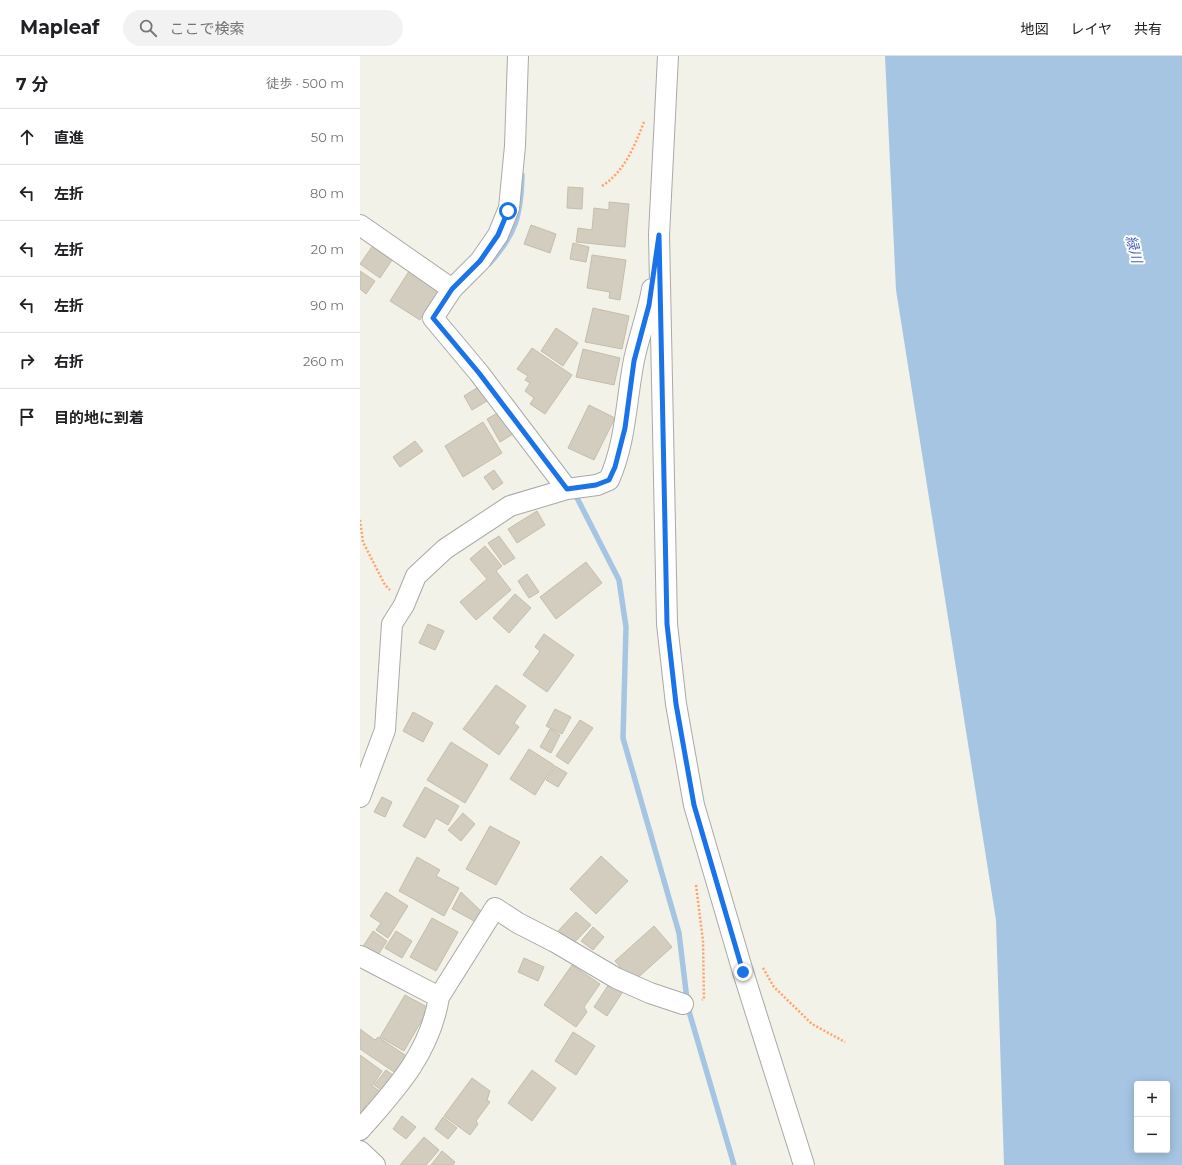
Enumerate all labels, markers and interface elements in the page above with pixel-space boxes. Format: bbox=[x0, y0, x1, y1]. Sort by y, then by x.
search box bbox=[123, 10, 403, 46]
text: Mapleaf bbox=[20, 16, 99, 39]
icon: search bbox=[137, 17, 159, 39]
text: ここで検索 bbox=[169, 19, 245, 38]
text: 地図 bbox=[1020, 20, 1048, 38]
text: レイヤ bbox=[1070, 20, 1112, 38]
text: 共有 bbox=[1134, 20, 1162, 38]
text: 7 分 bbox=[16, 74, 48, 94]
text: 徒歩 · 500 m bbox=[266, 75, 344, 91]
icon: ahead bbox=[16, 126, 38, 148]
text: 直進 bbox=[54, 128, 84, 147]
text: 50 m bbox=[311, 129, 344, 145]
icon: left bbox=[16, 182, 38, 204]
text: 左折 bbox=[54, 184, 84, 203]
text: 80 m bbox=[310, 185, 344, 201]
route start bbox=[499, 202, 517, 220]
water label: 緑川 bbox=[1122, 233, 1147, 267]
icon: left bbox=[16, 238, 38, 260]
text: 左折 bbox=[54, 240, 84, 259]
text: 20 m bbox=[311, 241, 344, 257]
icon: left bbox=[16, 294, 38, 316]
text: 左折 bbox=[54, 296, 84, 315]
text: 90 m bbox=[310, 297, 344, 313]
icon: right bbox=[16, 350, 38, 372]
text: 右折 bbox=[54, 352, 84, 371]
text: 260 m bbox=[303, 353, 344, 369]
icon: arrive bbox=[16, 406, 38, 428]
text: 目的地に到着 bbox=[54, 408, 144, 427]
route end bbox=[734, 963, 752, 981]
map controls bbox=[1134, 1081, 1170, 1153]
button: + bbox=[1134, 1081, 1170, 1117]
button: − bbox=[1134, 1117, 1170, 1153]

